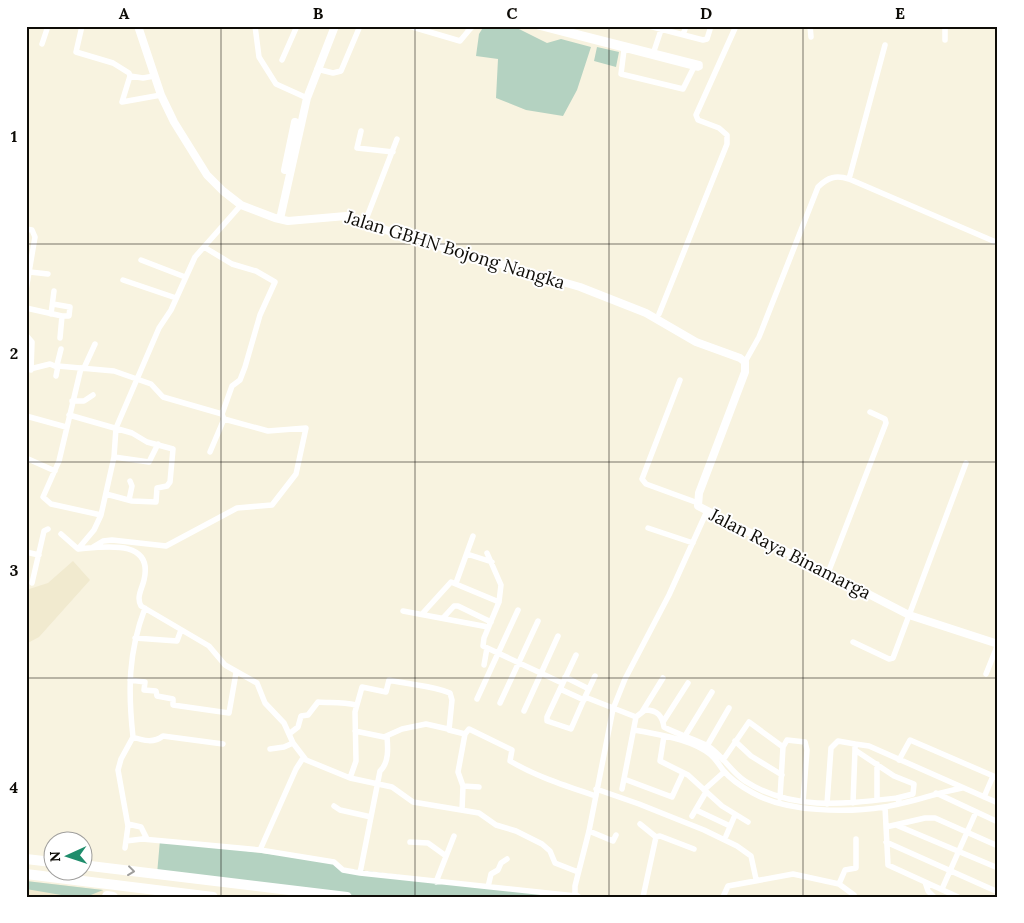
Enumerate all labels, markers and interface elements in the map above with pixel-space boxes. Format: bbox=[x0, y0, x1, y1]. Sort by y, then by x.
text: A bbox=[119, 3, 130, 23]
text: B bbox=[313, 3, 324, 23]
text: C bbox=[506, 3, 518, 23]
text: D bbox=[700, 3, 712, 23]
text: E bbox=[895, 3, 905, 23]
text: 1 bbox=[11, 126, 17, 146]
street label: Jalan GBHN Bojong Nangka bbox=[342, 205, 568, 294]
text: 2 bbox=[10, 343, 18, 363]
street label: Jalan Raya Binamarga bbox=[705, 502, 875, 604]
text: 3 bbox=[10, 560, 19, 580]
text: 4 bbox=[10, 777, 19, 797]
north arrow bbox=[42, 830, 92, 880]
text: N bbox=[46, 851, 64, 863]
one-way arrow bbox=[127, 865, 135, 876]

